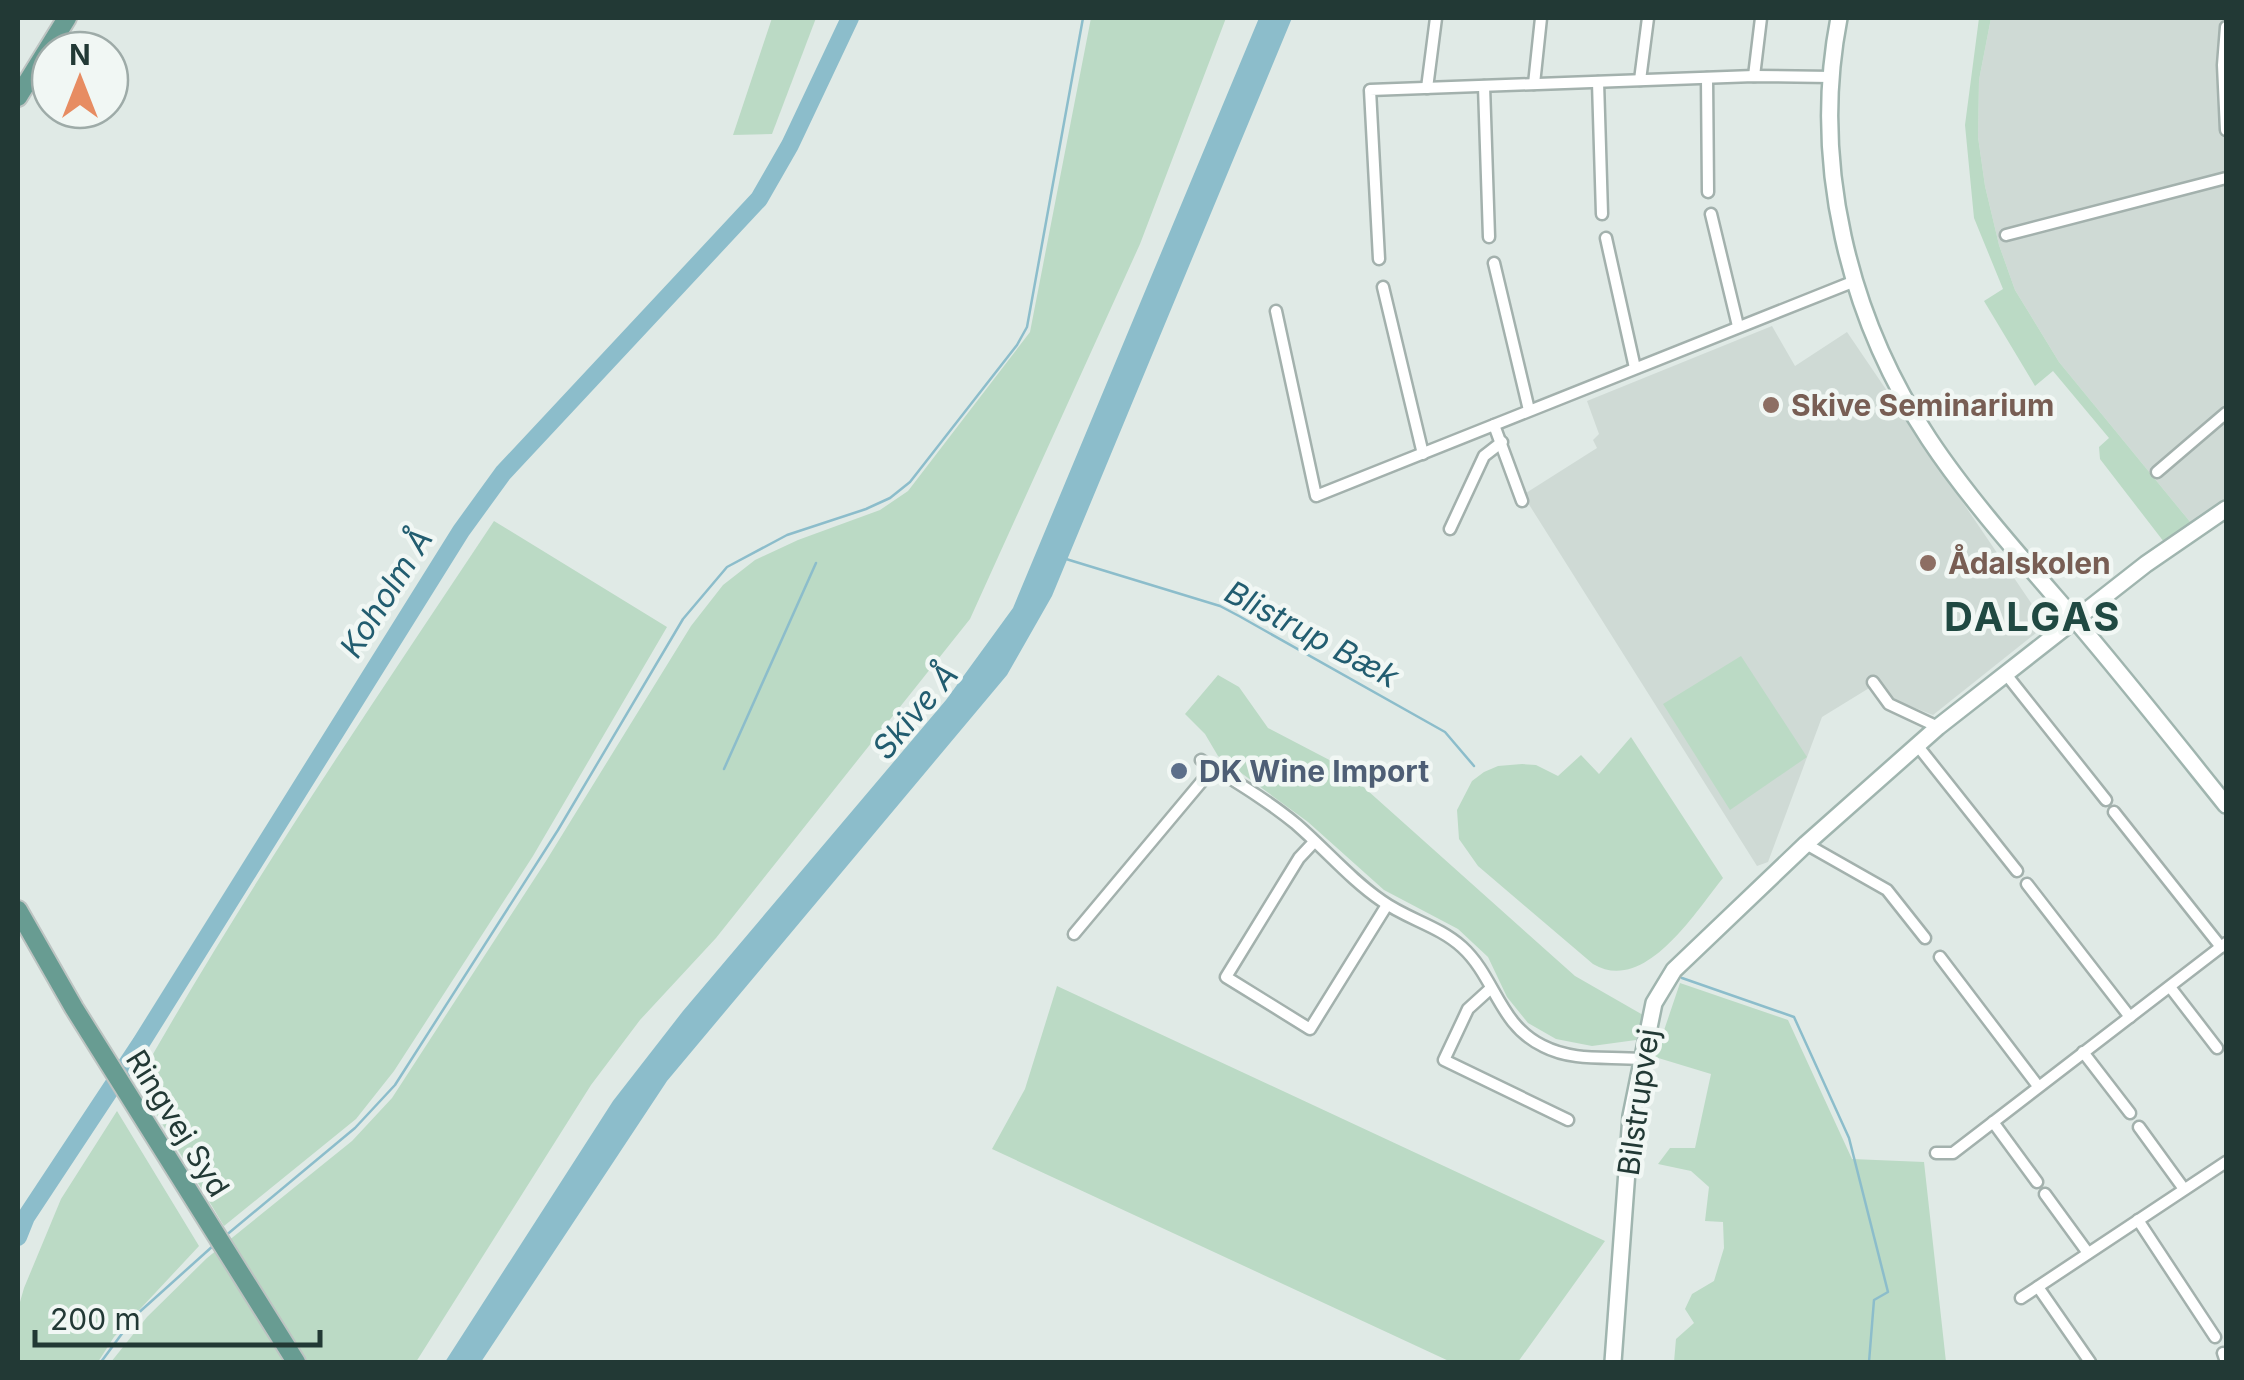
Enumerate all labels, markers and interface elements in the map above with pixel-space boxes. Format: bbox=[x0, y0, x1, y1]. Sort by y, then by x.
north arrow bbox=[30, 30, 130, 130]
text: N bbox=[69, 38, 91, 72]
place label: Skive Seminarium bbox=[1791, 387, 2054, 423]
marker: Skive Seminarium bbox=[1760, 394, 1782, 416]
water label: Koholm Å bbox=[330, 520, 441, 665]
place label: Ådalskolen bbox=[1948, 544, 2111, 581]
marker: Ådalskolen bbox=[1917, 552, 1939, 574]
water label: Blistrup Bæk bbox=[1219, 572, 1407, 697]
district label: DALGAS bbox=[1944, 592, 2122, 641]
water label: Skive Å bbox=[862, 654, 966, 767]
place label: DK Wine Import bbox=[1199, 753, 1429, 789]
marker: DK Wine Import bbox=[1168, 760, 1190, 782]
street label: Bilstrupvej bbox=[1610, 1026, 1666, 1178]
street label: Ringvej Syd bbox=[119, 1043, 237, 1203]
scale bar bbox=[35, 1285, 320, 1347]
text: 200 m bbox=[50, 1301, 141, 1337]

